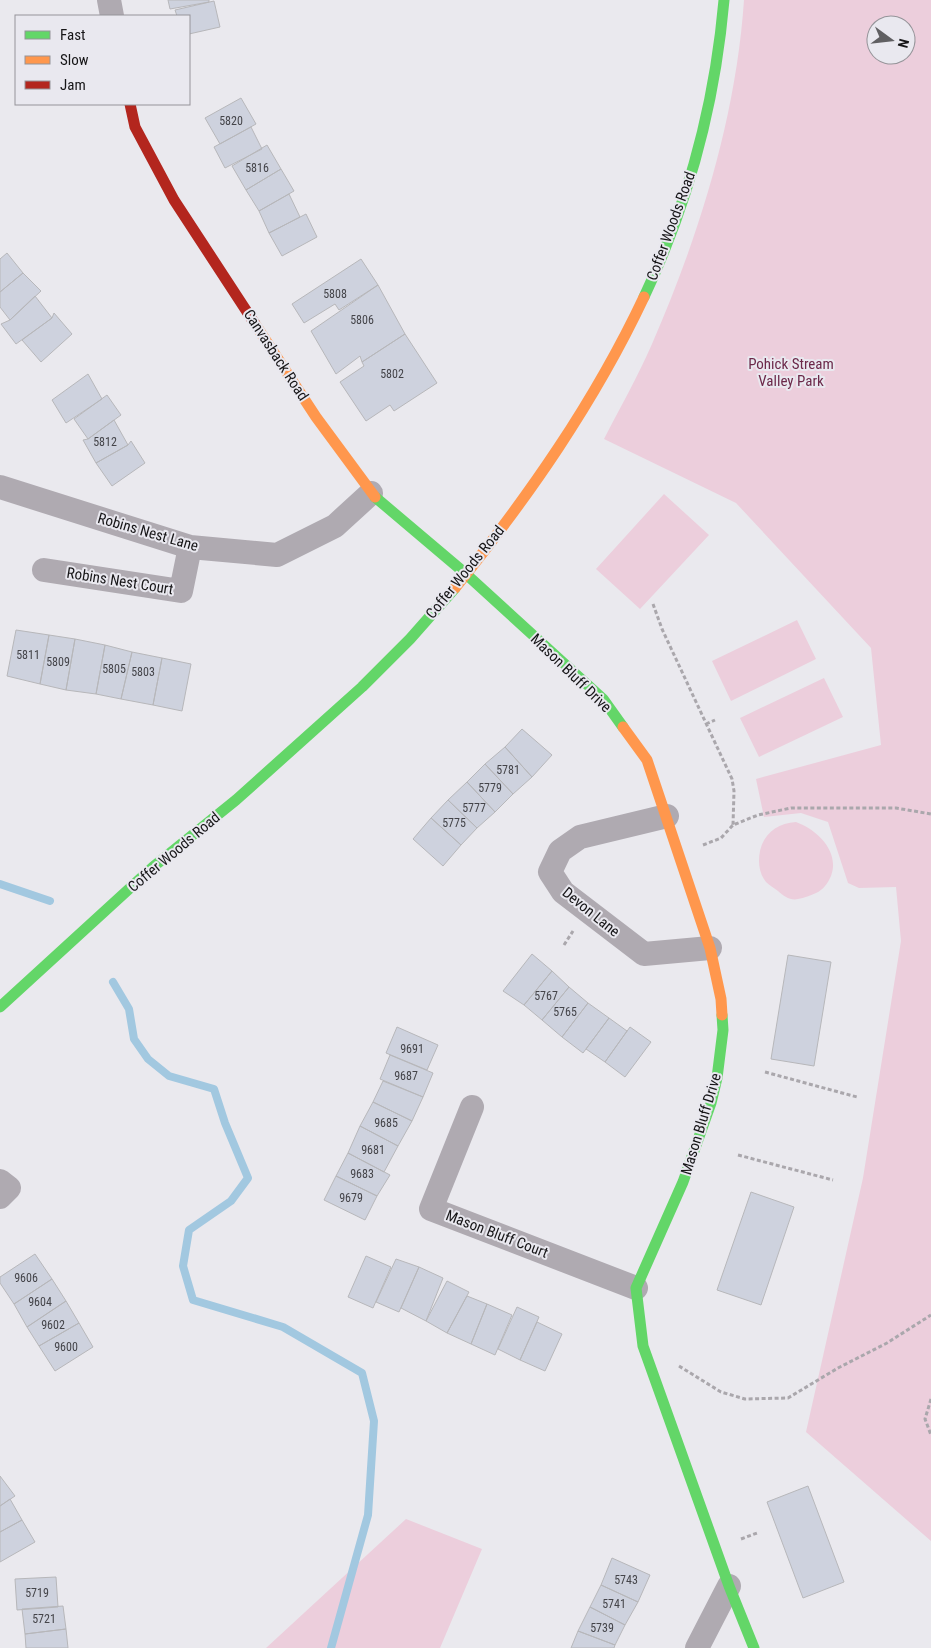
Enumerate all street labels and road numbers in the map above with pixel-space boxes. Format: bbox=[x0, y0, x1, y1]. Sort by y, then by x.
street label: Coffer Woods Road bbox=[643, 169, 699, 283]
street label: Canvasback Road bbox=[240, 306, 312, 404]
street label: Robins Nest Lane bbox=[96, 509, 200, 555]
street label: Coffer Woods Road bbox=[422, 522, 508, 622]
street label: Robins Nest Court bbox=[65, 564, 175, 598]
street label: Mason Bluff Drive bbox=[527, 630, 615, 716]
street label: Coffer Woods Road bbox=[124, 808, 224, 896]
street label: Devon Lane bbox=[559, 883, 623, 941]
street label: Mason Bluff Drive bbox=[677, 1071, 725, 1177]
street label: Mason Bluff Court bbox=[443, 1206, 551, 1262]

